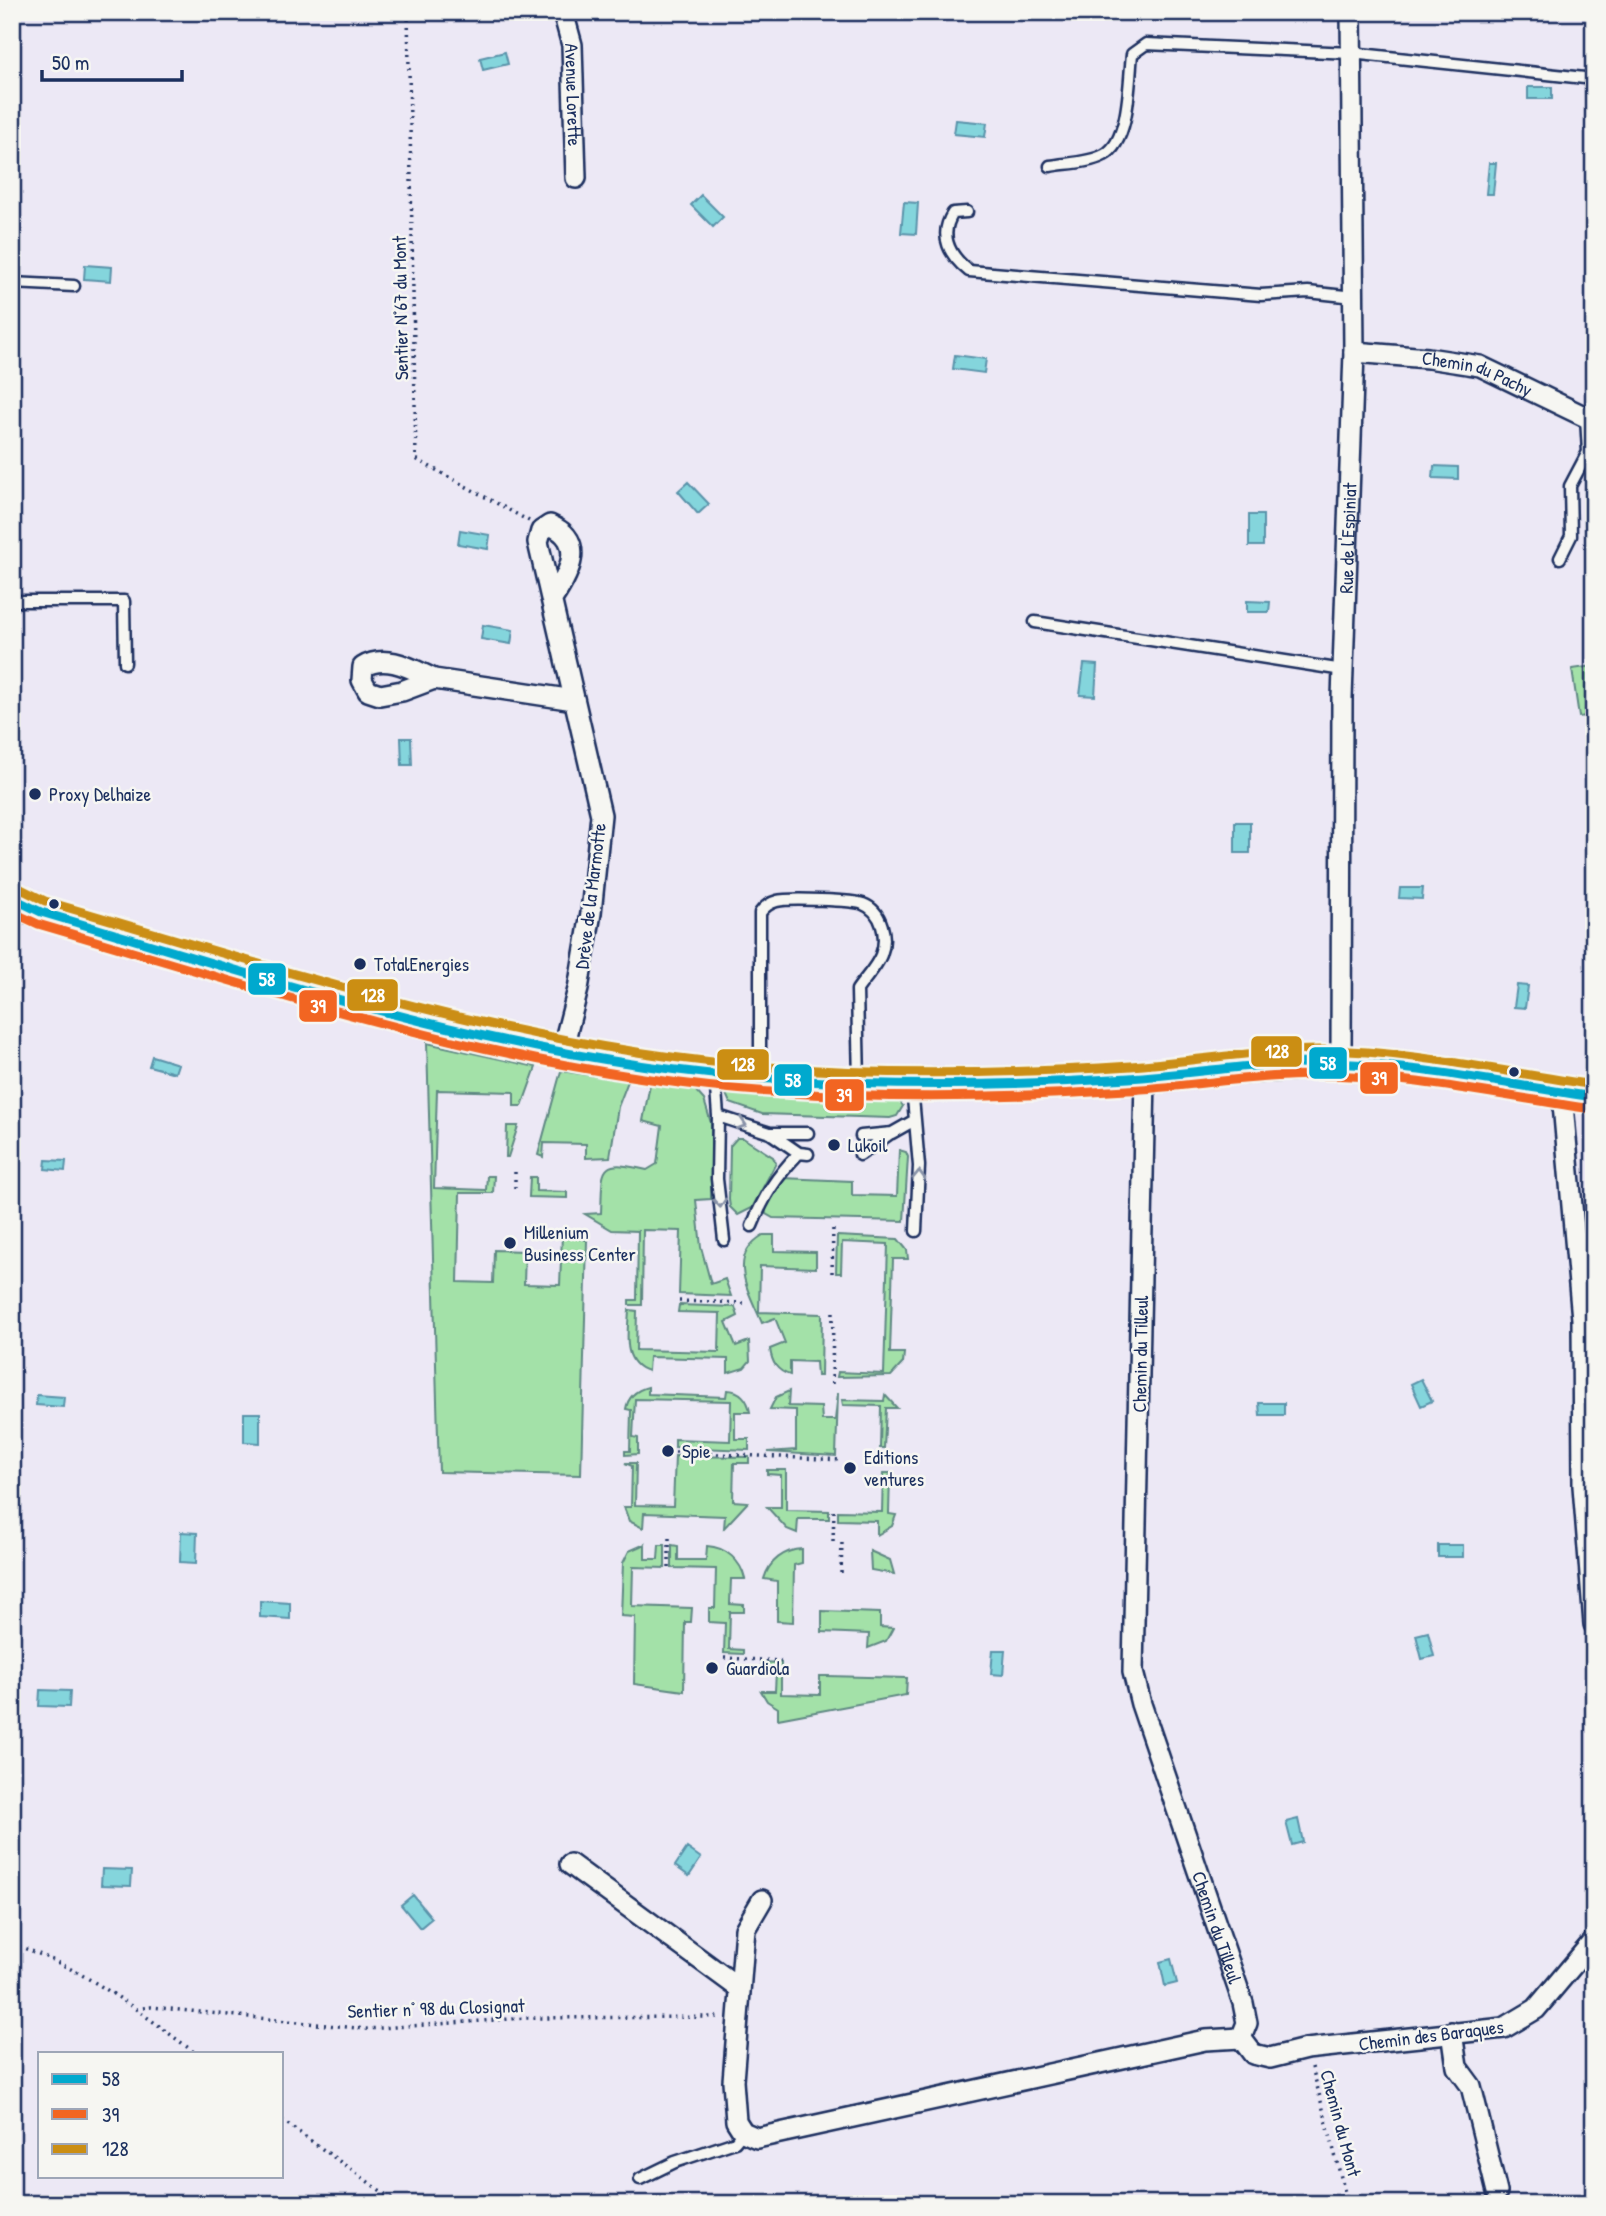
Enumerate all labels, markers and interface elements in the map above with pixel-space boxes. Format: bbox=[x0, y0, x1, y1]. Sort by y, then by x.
scale bar bbox=[42, 38, 182, 82]
street label: Avenue Lorette bbox=[559, 43, 588, 147]
text: 50 m bbox=[52, 48, 89, 77]
street label: Sentier N°67 du Mont bbox=[386, 235, 414, 380]
street label: Chemin du Pachy bbox=[1421, 345, 1537, 402]
street label: Rue de l'Espiniat bbox=[1333, 482, 1362, 594]
place label: Proxy Delhaize bbox=[49, 781, 151, 807]
marker: Proxy Delhaize bbox=[27, 786, 43, 802]
street label: Drève de la Marmotte bbox=[568, 821, 612, 971]
unlabelled marker bbox=[47, 897, 61, 911]
place label: TotalEnergies bbox=[374, 951, 469, 977]
marker: TotalEnergies bbox=[352, 956, 368, 972]
line badge: 58 bbox=[247, 962, 287, 996]
text: 58 bbox=[259, 966, 275, 992]
line badge: 128 bbox=[346, 978, 399, 1012]
text: 128 bbox=[361, 982, 385, 1008]
line badge: 39 bbox=[298, 989, 338, 1023]
text: 39 bbox=[310, 993, 326, 1019]
line badge: 128 bbox=[1250, 1035, 1303, 1068]
text: 128 bbox=[1265, 1038, 1289, 1064]
line badge: 58 bbox=[1308, 1046, 1348, 1080]
line badge: 128 bbox=[716, 1048, 770, 1081]
text: 58 bbox=[1320, 1050, 1336, 1076]
text: 128 bbox=[731, 1051, 755, 1077]
line badge: 39 bbox=[1359, 1061, 1399, 1095]
line badge: 58 bbox=[773, 1063, 813, 1097]
text: 39 bbox=[1371, 1065, 1387, 1091]
unlabelled marker bbox=[1507, 1065, 1521, 1079]
text: 58 bbox=[785, 1067, 801, 1093]
line badge: 39 bbox=[824, 1078, 865, 1112]
text: 39 bbox=[836, 1082, 852, 1108]
one-way arrow bbox=[736, 1116, 748, 1131]
place label: Lukoil bbox=[848, 1132, 888, 1158]
marker: Lukoil bbox=[826, 1137, 842, 1153]
one-way arrow bbox=[911, 1169, 926, 1180]
one-way arrow bbox=[712, 1197, 727, 1209]
place label: Millenium Business Center bbox=[524, 1219, 637, 1267]
marker: Millenium Business Center bbox=[502, 1235, 518, 1251]
street label: Chemin du Tilleul bbox=[1126, 1294, 1154, 1413]
place label: Spie bbox=[682, 1438, 711, 1464]
marker: Spie bbox=[660, 1443, 676, 1459]
place label: Editions ventures bbox=[864, 1444, 924, 1492]
marker: Editions ventures bbox=[842, 1460, 858, 1476]
place label: Guardiola bbox=[726, 1655, 790, 1681]
marker: Guardiola bbox=[704, 1660, 720, 1676]
street label: Chemin du Tilleul bbox=[1186, 1868, 1249, 1988]
street label: Sentier n° 98 du Closignat bbox=[347, 1992, 525, 2024]
street label: Chemin des Baraques bbox=[1357, 2013, 1505, 2057]
legend bbox=[38, 2052, 284, 2178]
text: 58 bbox=[102, 2064, 120, 2093]
street label: Chemin du Mont bbox=[1314, 2067, 1368, 2180]
text: 39 bbox=[102, 2100, 119, 2129]
text: 128 bbox=[102, 2134, 129, 2163]

